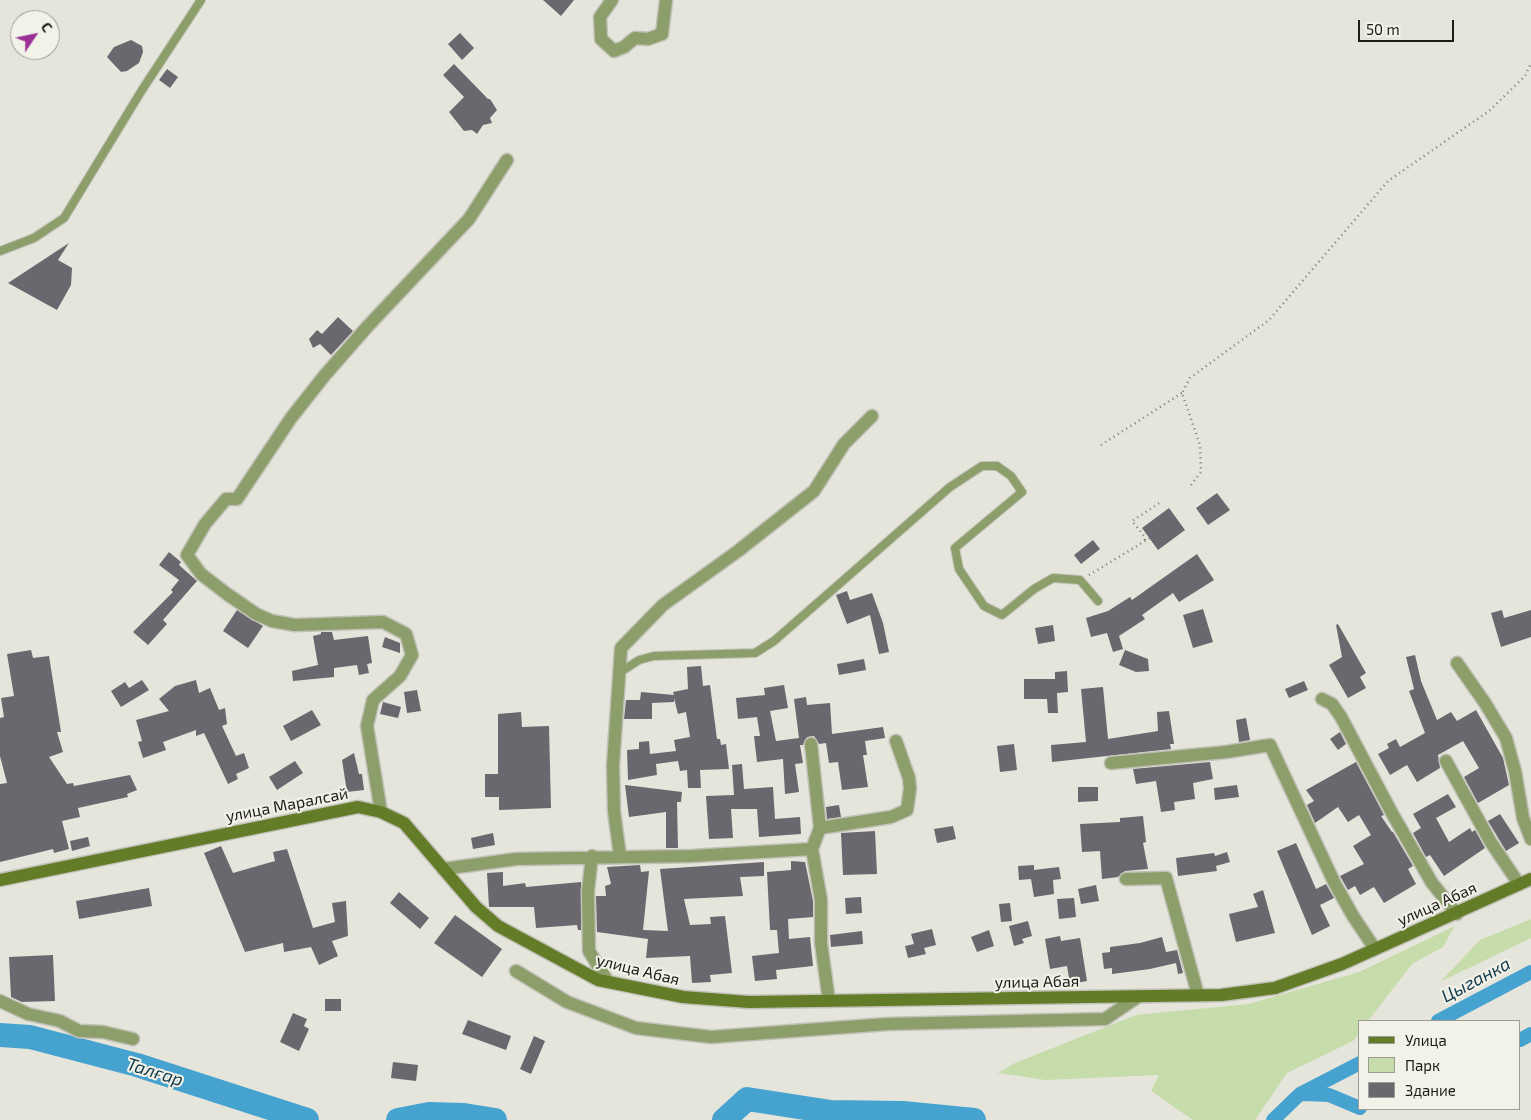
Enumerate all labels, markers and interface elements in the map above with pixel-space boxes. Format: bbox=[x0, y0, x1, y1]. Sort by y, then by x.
north arrow bbox=[10, 10, 60, 60]
scale bar bbox=[1361, 10, 1457, 42]
text: С bbox=[38, 19, 56, 35]
text: 50 m bbox=[1366, 20, 1400, 38]
street label: улица Маралсай bbox=[224, 784, 350, 826]
street label: улица Абая bbox=[1394, 878, 1480, 930]
street label: улица Абая bbox=[594, 950, 682, 990]
water label: Цыганка bbox=[1438, 953, 1514, 1007]
street label: улица Абая bbox=[994, 972, 1080, 992]
legend bbox=[1358, 1020, 1521, 1110]
text: Улица bbox=[1405, 1031, 1447, 1049]
water label: Талғар bbox=[124, 1053, 186, 1091]
text: Парк bbox=[1405, 1056, 1440, 1074]
text: Здание bbox=[1405, 1081, 1456, 1099]

